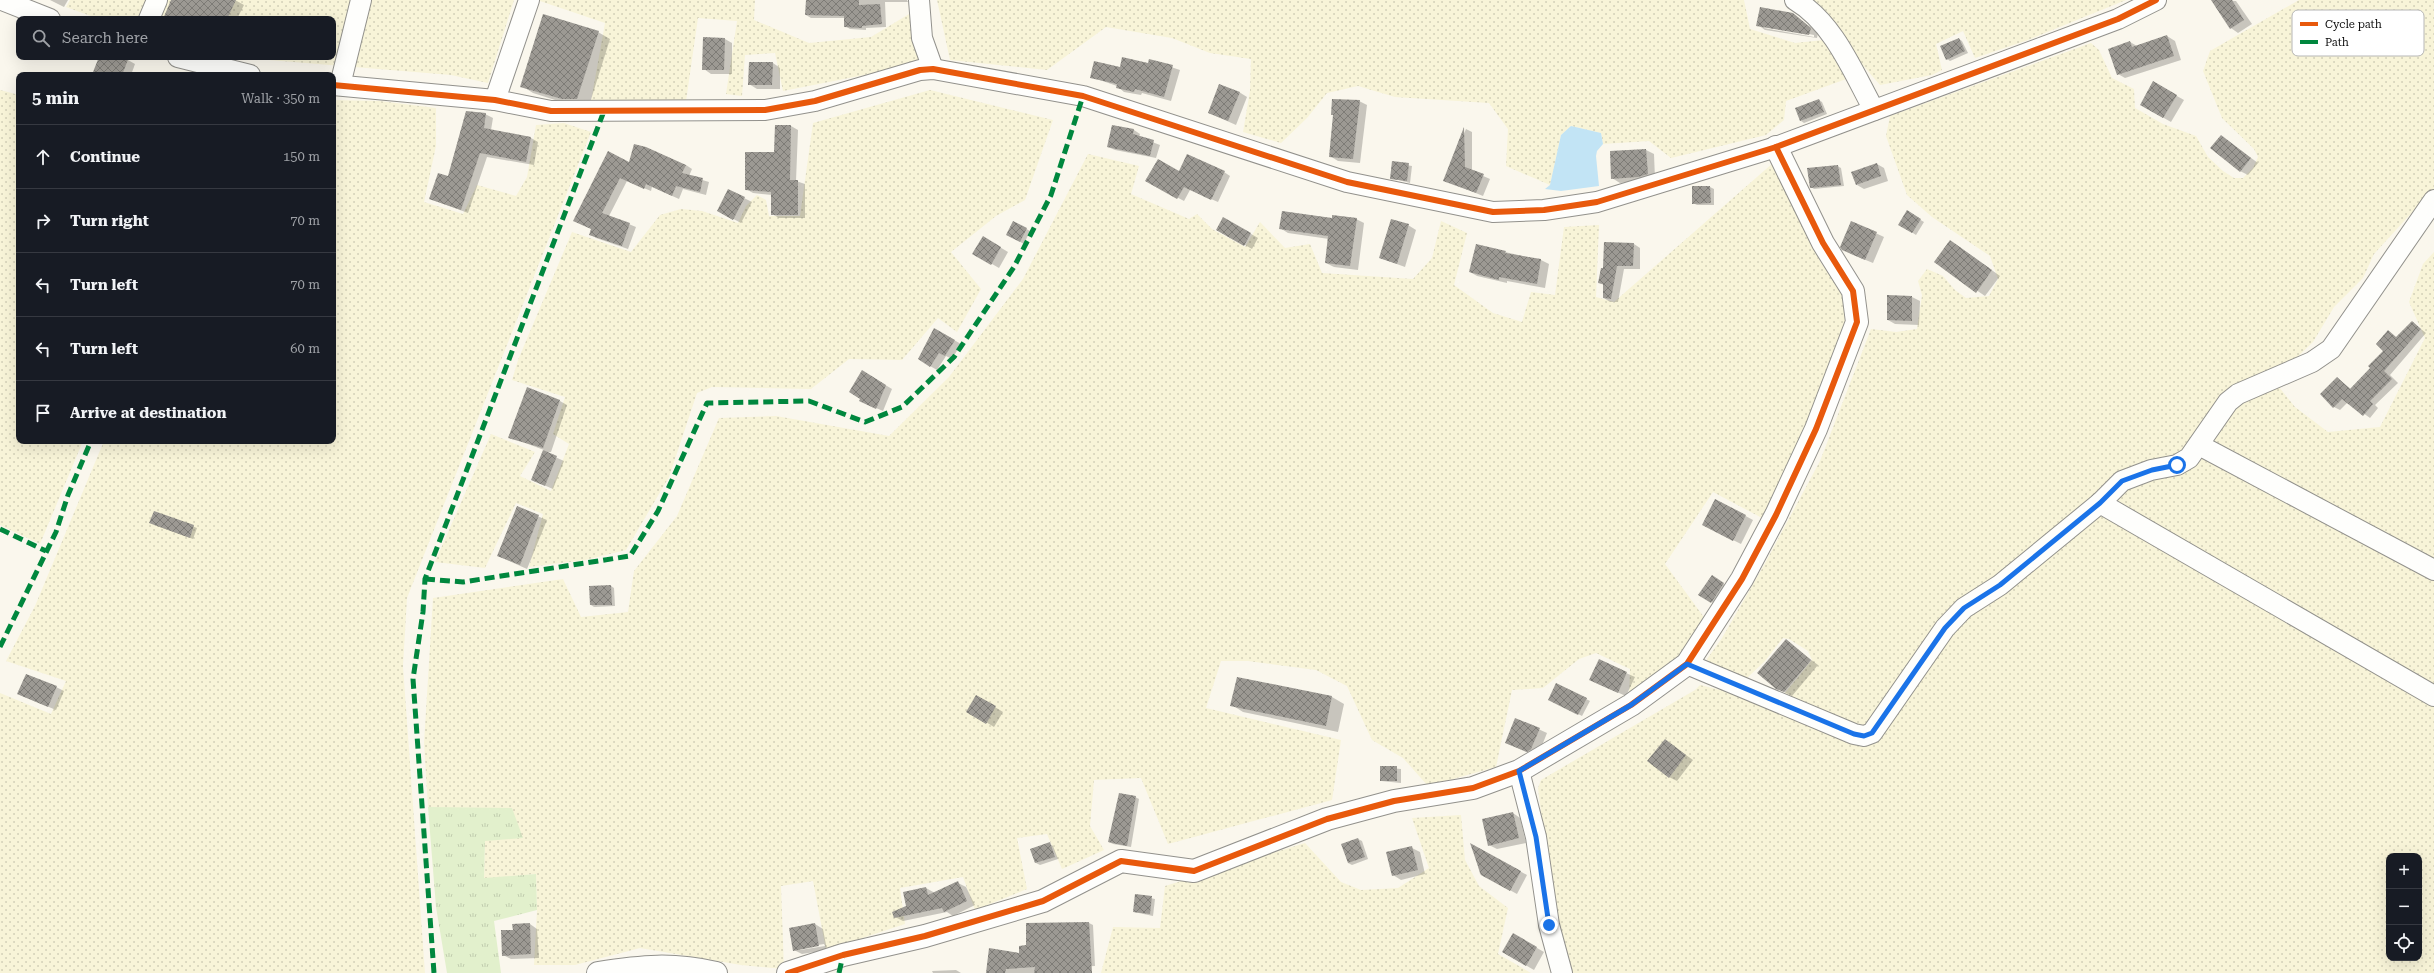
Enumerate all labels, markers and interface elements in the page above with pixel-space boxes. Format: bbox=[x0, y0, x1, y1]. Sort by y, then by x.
legend bbox=[2292, 10, 2424, 56]
search box bbox=[16, 16, 336, 60]
text: Cycle path bbox=[2325, 18, 2382, 31]
icon: search bbox=[30, 27, 52, 49]
text: Search here bbox=[62, 29, 148, 47]
text: Path bbox=[2325, 36, 2349, 49]
text: 5 min bbox=[32, 88, 79, 108]
text: Walk · 350 m bbox=[241, 91, 320, 106]
icon: ahead bbox=[32, 146, 54, 168]
text: Continue bbox=[70, 148, 140, 166]
text: 150 m bbox=[283, 149, 320, 164]
icon: right bbox=[32, 210, 54, 232]
text: Turn right bbox=[70, 212, 149, 230]
text: 70 m bbox=[290, 213, 320, 228]
icon: left bbox=[32, 274, 54, 296]
text: Turn left bbox=[70, 276, 138, 294]
text: 70 m bbox=[290, 277, 320, 292]
icon: left bbox=[32, 338, 54, 360]
text: Turn left bbox=[70, 340, 138, 358]
text: 60 m bbox=[290, 341, 320, 356]
icon: arrive bbox=[32, 402, 54, 424]
text: Arrive at destination bbox=[70, 404, 226, 422]
route start bbox=[2168, 456, 2186, 474]
map controls bbox=[2386, 853, 2422, 961]
button: + bbox=[2386, 853, 2422, 889]
button: − bbox=[2386, 889, 2422, 925]
route end bbox=[1540, 916, 1558, 934]
button: locate bbox=[2386, 925, 2422, 961]

